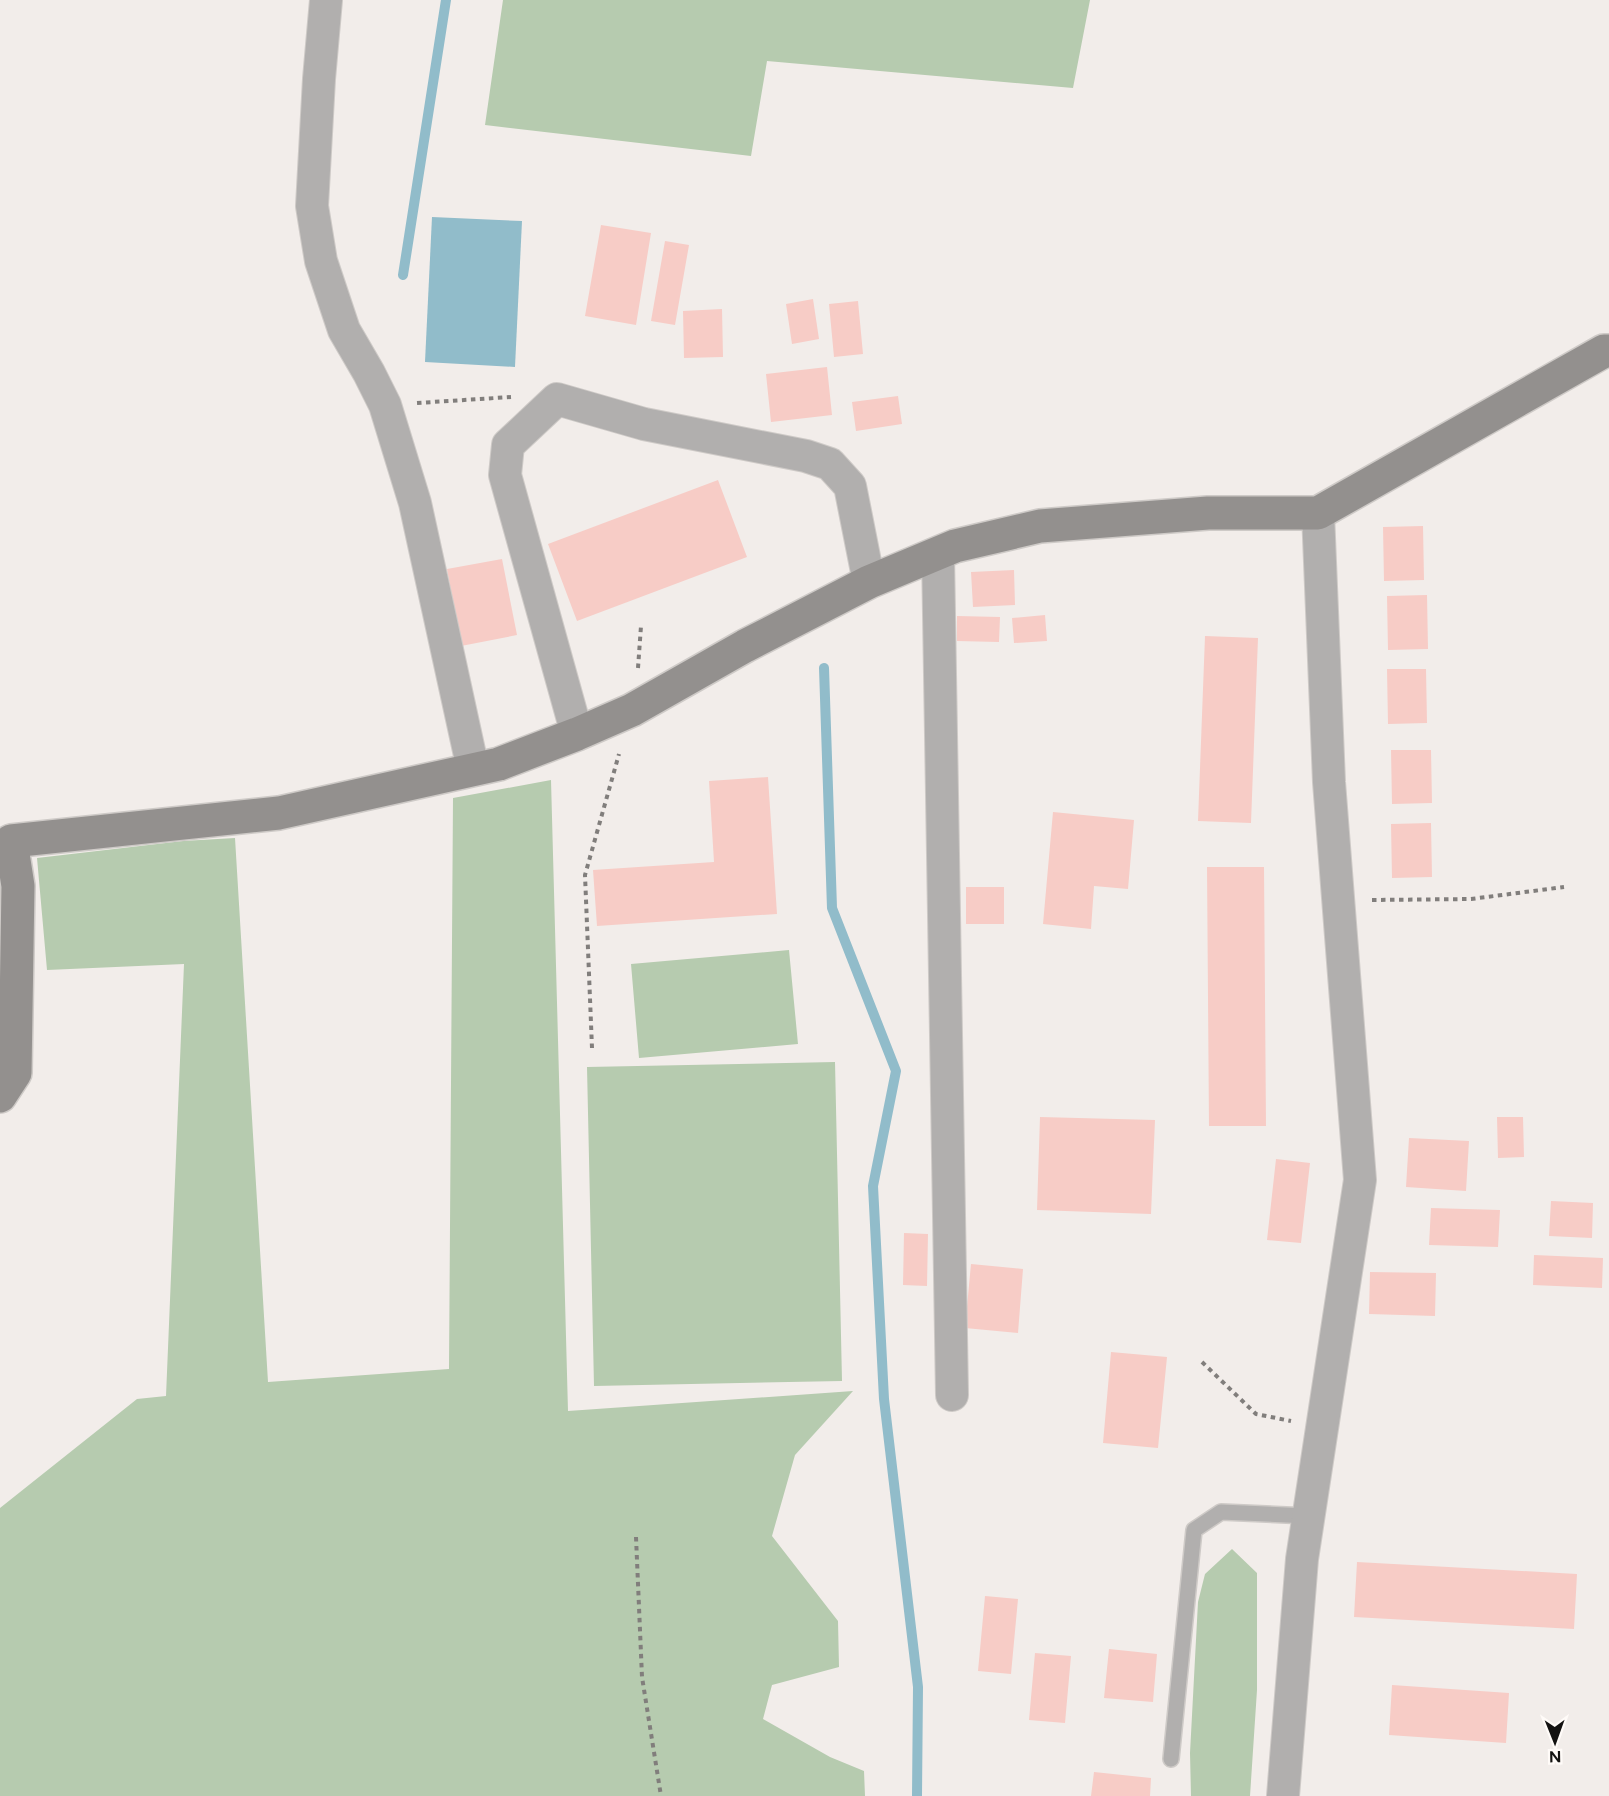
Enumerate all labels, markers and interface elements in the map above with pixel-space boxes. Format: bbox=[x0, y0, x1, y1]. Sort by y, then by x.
north arrow bbox=[1525, 1712, 1585, 1772]
text: N bbox=[1549, 1747, 1562, 1766]

